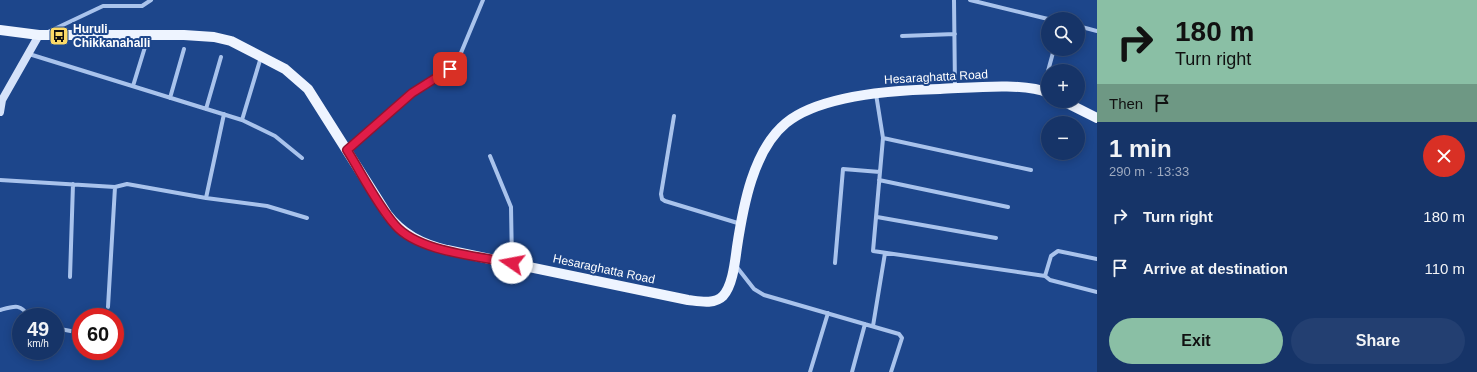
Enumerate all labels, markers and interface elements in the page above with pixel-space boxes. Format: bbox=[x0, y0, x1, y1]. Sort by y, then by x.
map controls bbox=[1041, 12, 1085, 160]
button: search bbox=[1041, 12, 1085, 56]
icon: right bbox=[1109, 16, 1161, 68]
text: 180 m bbox=[1175, 16, 1254, 47]
place label: Huruli Chikkanahalli bbox=[73, 22, 150, 50]
bus stop icon: Huruli Chikkanahalli bbox=[48, 25, 70, 47]
text: Turn right bbox=[1175, 49, 1251, 69]
pin bbox=[433, 52, 467, 86]
icon: arrive bbox=[439, 58, 461, 80]
button: + bbox=[1041, 64, 1085, 108]
street label: Hesaraghatta Road bbox=[884, 67, 988, 87]
icon: arrive bbox=[1151, 92, 1173, 114]
text: Then bbox=[1109, 95, 1143, 112]
button: − bbox=[1041, 116, 1085, 160]
text: 1 min bbox=[1109, 135, 1172, 162]
button: close bbox=[1423, 135, 1465, 177]
text: 290 m · 13:33 bbox=[1109, 164, 1189, 179]
icon: right bbox=[1109, 205, 1131, 227]
text: Turn right bbox=[1143, 208, 1213, 225]
text: 180 m bbox=[1423, 208, 1465, 225]
position arrow bbox=[491, 242, 533, 284]
street label: Hesaraghatta Road bbox=[552, 251, 656, 287]
icon: arrive bbox=[1109, 257, 1131, 279]
text: Arrive at destination bbox=[1143, 260, 1288, 277]
text: 110 m bbox=[1424, 260, 1465, 277]
speed limit sign: 60 bbox=[72, 308, 124, 360]
text: 49 bbox=[27, 318, 49, 340]
button: Exit bbox=[1109, 318, 1283, 364]
button: Share bbox=[1291, 318, 1465, 364]
text: km/h bbox=[27, 338, 49, 349]

